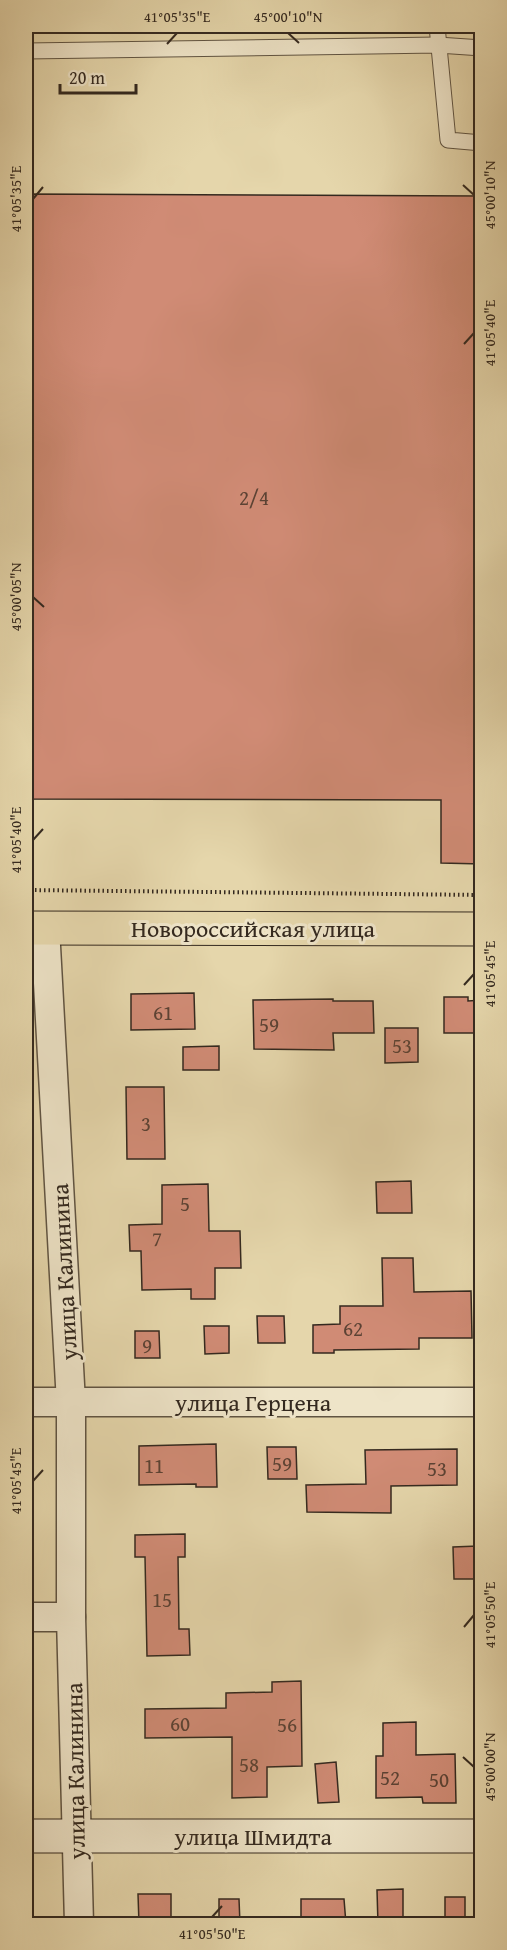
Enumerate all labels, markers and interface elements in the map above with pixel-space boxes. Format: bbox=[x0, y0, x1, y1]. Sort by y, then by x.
text: 41°05'35"E bbox=[144, 6, 211, 27]
text: 45°00'10"N bbox=[254, 6, 323, 27]
scale bar bbox=[60, 57, 136, 95]
text: 20 m bbox=[69, 64, 105, 91]
text: 45°00'10"N bbox=[479, 160, 500, 229]
text: 41°05'35"E bbox=[5, 165, 26, 232]
text: 41°05'40"E bbox=[479, 299, 500, 366]
house number: 2/4 bbox=[239, 482, 269, 513]
text: 45°00'05"N bbox=[5, 562, 26, 631]
text: 41°05'40"E bbox=[5, 806, 26, 873]
street label: Новороссийская улица bbox=[131, 911, 376, 946]
text: 41°05'45"E bbox=[479, 940, 500, 1007]
house number: 61 bbox=[153, 997, 173, 1028]
house number: 59 bbox=[259, 1009, 279, 1040]
house number: 53 bbox=[392, 1030, 412, 1061]
house number: 3 bbox=[141, 1108, 151, 1139]
street label: улица Калинина bbox=[42, 1182, 86, 1362]
house number: 5 bbox=[180, 1188, 190, 1219]
house number: 7 bbox=[152, 1223, 162, 1254]
house number: 62 bbox=[343, 1313, 363, 1344]
house number: 9 bbox=[142, 1330, 152, 1361]
street label: улица Герцена bbox=[174, 1385, 332, 1420]
text: 41°05'45"E bbox=[5, 1447, 26, 1514]
house number: 59 bbox=[272, 1448, 292, 1479]
house number: 11 bbox=[144, 1450, 164, 1481]
house number: 53 bbox=[427, 1453, 447, 1484]
text: 41°05'50"E bbox=[479, 1581, 500, 1648]
house number: 15 bbox=[152, 1584, 172, 1615]
street label: улица Калинина bbox=[56, 1682, 94, 1861]
house number: 60 bbox=[170, 1708, 190, 1739]
house number: 56 bbox=[277, 1709, 297, 1740]
text: 45°00'00"N bbox=[479, 1732, 500, 1801]
house number: 58 bbox=[239, 1749, 259, 1780]
house number: 52 bbox=[380, 1762, 400, 1793]
house number: 50 bbox=[429, 1764, 449, 1795]
street label: улица Шмидта bbox=[173, 1819, 332, 1854]
text: 41°05'50"E bbox=[179, 1923, 246, 1944]

